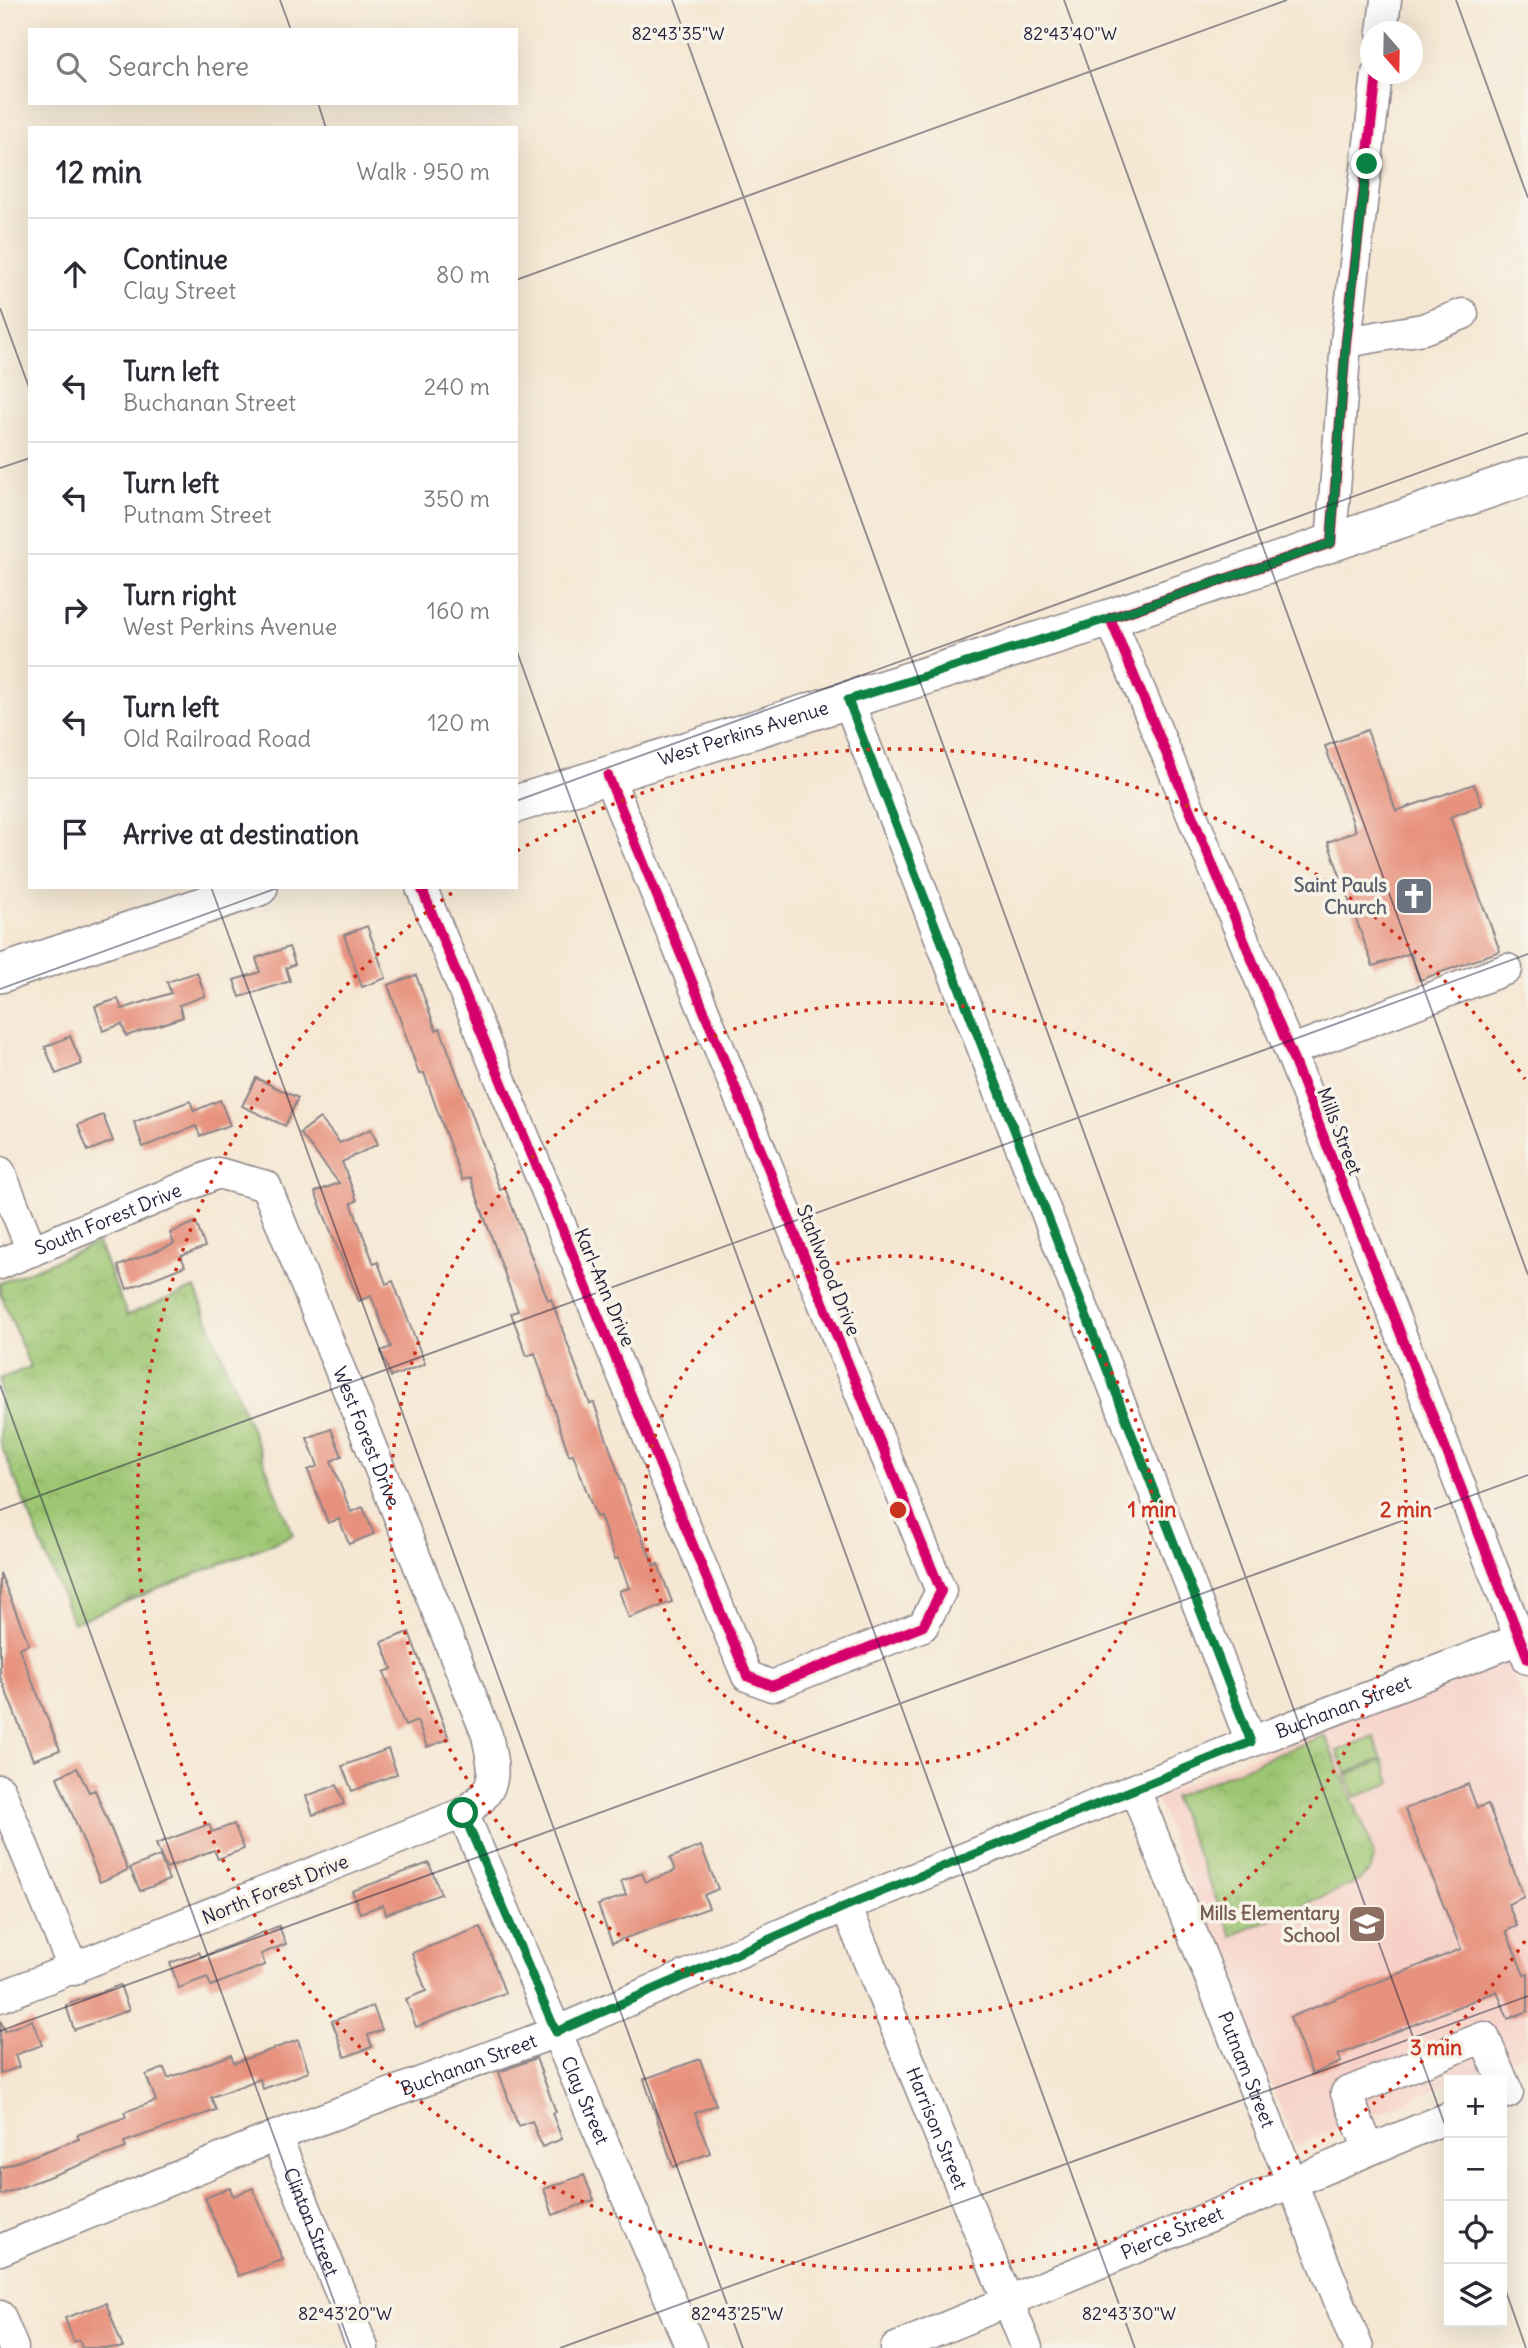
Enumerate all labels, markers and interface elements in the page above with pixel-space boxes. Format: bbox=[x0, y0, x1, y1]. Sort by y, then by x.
north arrow bbox=[1360, 21, 1423, 84]
text: 82°43'35"W bbox=[632, 22, 725, 45]
text: 82°43'40"W bbox=[1023, 22, 1117, 45]
search box bbox=[28, 28, 518, 105]
icon: search bbox=[52, 48, 90, 86]
text: Search here bbox=[108, 50, 249, 83]
route end bbox=[1351, 148, 1382, 179]
text: 12 min bbox=[56, 153, 142, 191]
text: Walk · 950 m bbox=[357, 157, 490, 186]
text: Continue bbox=[123, 243, 228, 276]
icon: ahead bbox=[56, 255, 94, 293]
text: 80 m bbox=[436, 260, 490, 289]
text: Clay Street bbox=[123, 276, 236, 305]
text: Turn left bbox=[123, 355, 219, 388]
icon: left bbox=[56, 367, 94, 405]
text: 240 m bbox=[424, 372, 490, 401]
text: Buchanan Street bbox=[123, 388, 296, 417]
text: Turn left bbox=[123, 467, 219, 500]
icon: left bbox=[56, 479, 94, 517]
text: 350 m bbox=[423, 484, 490, 513]
text: Putnam Street bbox=[123, 500, 272, 529]
text: Turn right bbox=[123, 579, 236, 612]
icon: right bbox=[56, 591, 94, 629]
text: 160 m bbox=[427, 596, 490, 625]
text: West Perkins Avenue bbox=[123, 612, 337, 641]
text: Turn left bbox=[123, 691, 219, 724]
street label: West Perkins Avenue bbox=[655, 695, 831, 771]
icon: left bbox=[56, 703, 94, 741]
text: 120 m bbox=[427, 708, 490, 737]
text: Old Railroad Road bbox=[123, 724, 311, 753]
icon: arrive bbox=[56, 815, 94, 853]
text: Arrive at destination bbox=[123, 818, 359, 851]
place label: Saint Pauls Church bbox=[1294, 873, 1387, 919]
church icon: Saint Pauls Church bbox=[1393, 875, 1435, 917]
street label: Mills Street bbox=[1312, 1084, 1368, 1178]
street label: South Forest Drive bbox=[31, 1178, 185, 1260]
street label: Stahlwood Drive bbox=[792, 1201, 866, 1339]
street label: Karl-Ann Drive bbox=[569, 1224, 641, 1350]
street label: West Forest Drive bbox=[328, 1363, 406, 1510]
text: 1 min bbox=[1128, 1496, 1176, 1523]
text: 2 min bbox=[1380, 1496, 1432, 1523]
centre of rings bbox=[886, 1498, 910, 1522]
street label: Buchanan Street bbox=[1272, 1670, 1414, 1744]
route start bbox=[447, 1797, 478, 1828]
street label: North Forest Drive bbox=[198, 1849, 352, 1929]
place label: Mills Elementary School bbox=[1200, 1901, 1340, 1947]
school or university icon: Mills Elementary School bbox=[1346, 1903, 1388, 1945]
street label: Putnam Street bbox=[1213, 2008, 1281, 2131]
street label: Buchanan Street bbox=[397, 2028, 540, 2101]
text: 3 min bbox=[1410, 2034, 1462, 2061]
street label: Clay Street bbox=[556, 2052, 615, 2148]
street label: Harrison Street bbox=[901, 2063, 973, 2193]
map controls bbox=[1444, 2075, 1507, 2327]
button: + bbox=[1444, 2075, 1507, 2138]
button: − bbox=[1444, 2138, 1507, 2201]
street label: Clinton Street bbox=[278, 2164, 344, 2280]
street label: Pierce Street bbox=[1117, 2201, 1227, 2265]
button: locate bbox=[1444, 2201, 1507, 2264]
button: layers bbox=[1444, 2264, 1507, 2327]
text: 82°43'20"W bbox=[298, 2302, 392, 2325]
text: 82°43'25"W bbox=[691, 2302, 783, 2325]
text: 82°43'30"W bbox=[1082, 2302, 1176, 2325]

